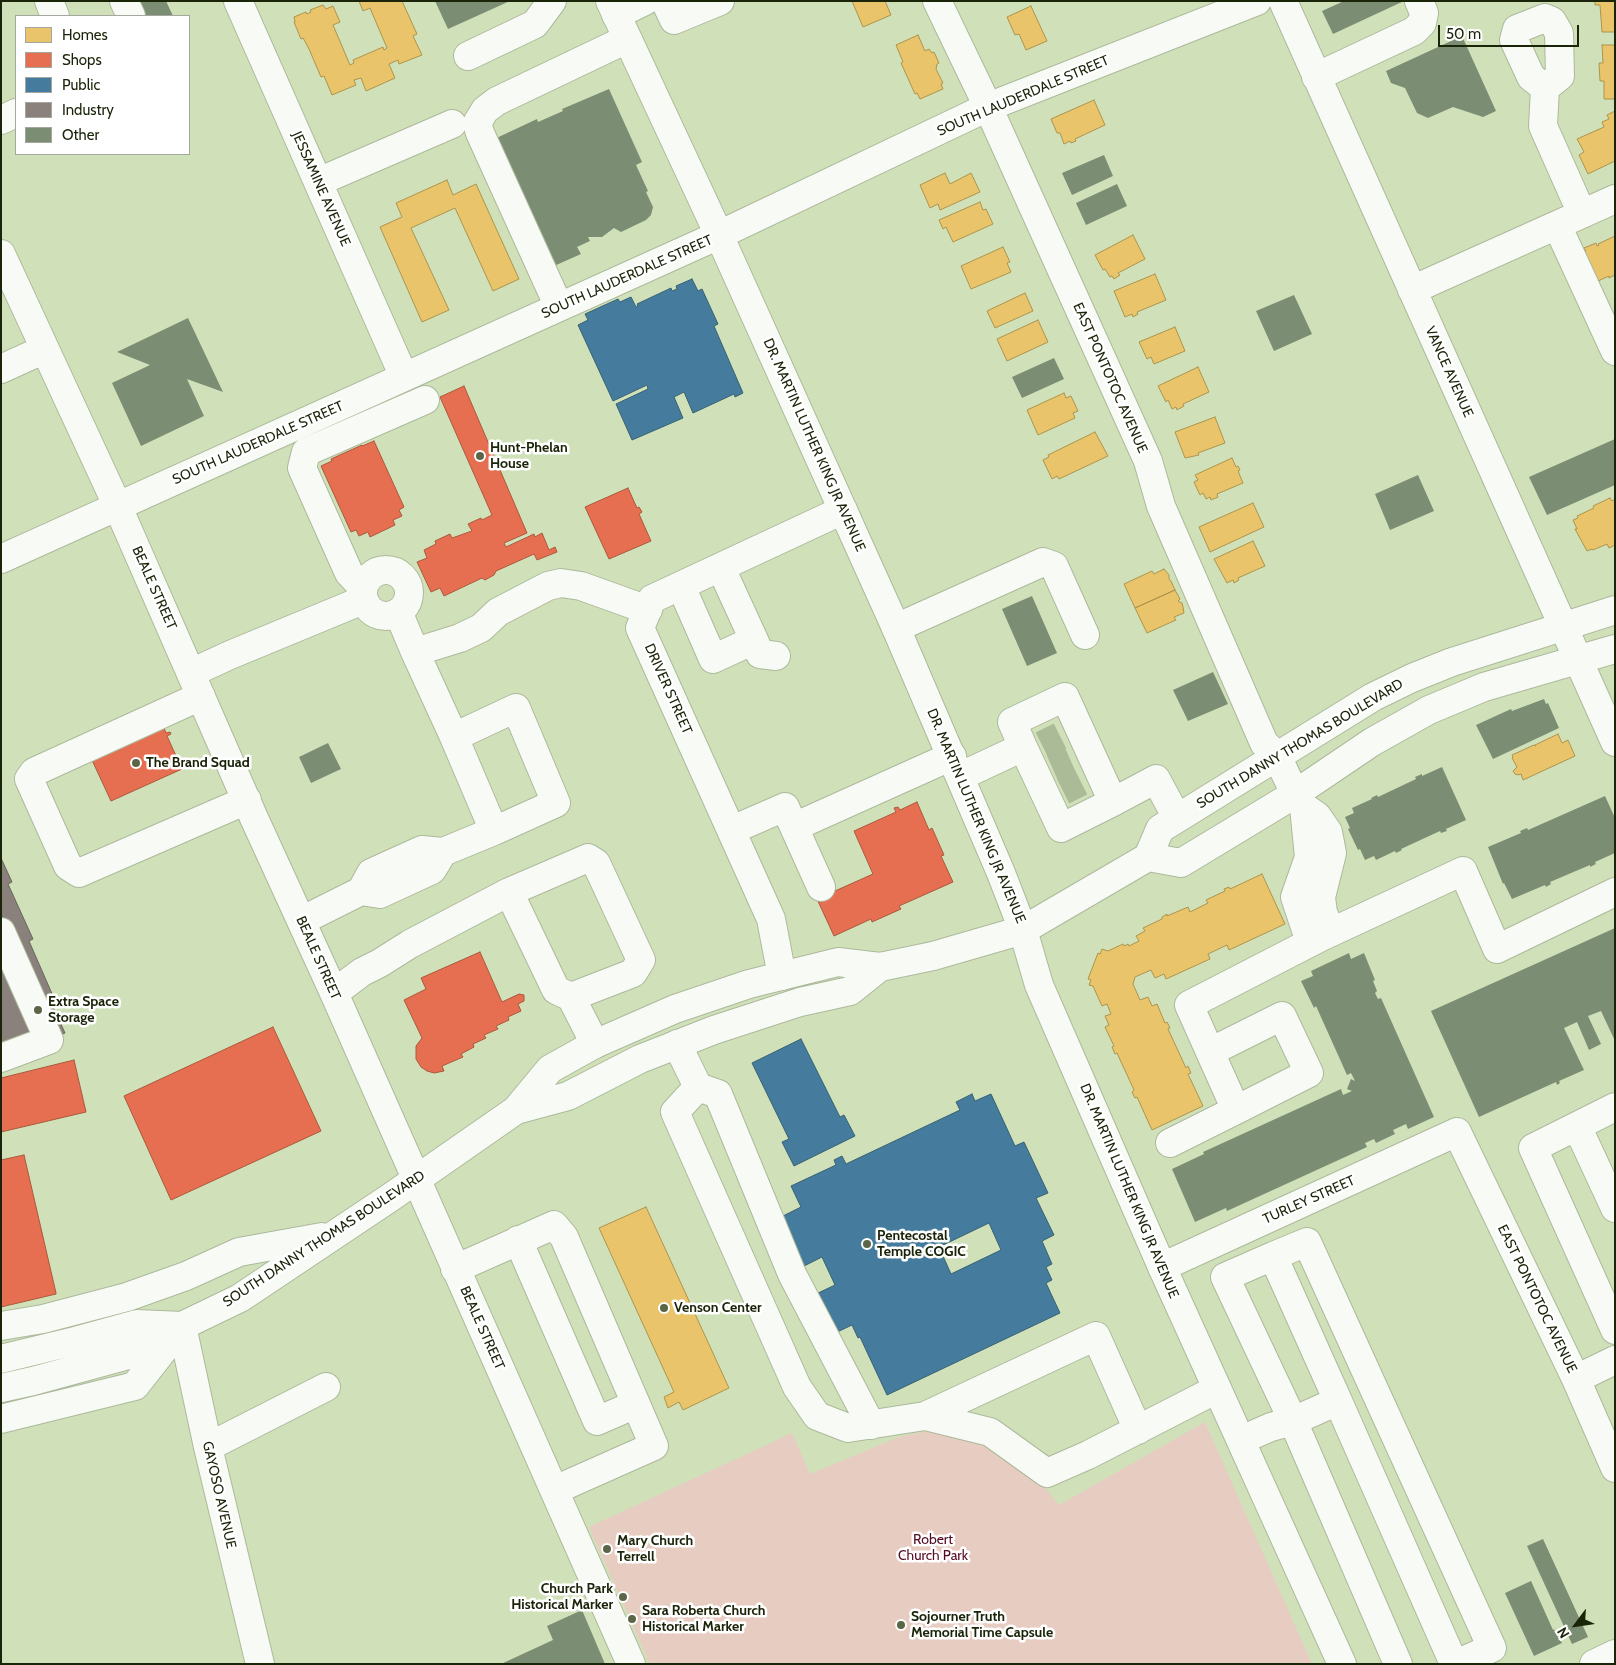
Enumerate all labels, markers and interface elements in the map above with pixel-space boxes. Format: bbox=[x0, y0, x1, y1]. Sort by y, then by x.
legend bbox=[15, 15, 190, 155]
scale bar bbox=[1441, 15, 1582, 47]
text: 50 m bbox=[1446, 25, 1481, 43]
text: Homes bbox=[62, 26, 108, 44]
text: Shops bbox=[62, 51, 102, 69]
street label: SOUTH LAUDERDALE STREET bbox=[935, 52, 1111, 140]
text: Public bbox=[62, 76, 100, 94]
text: Industry bbox=[62, 101, 114, 119]
text: Other bbox=[62, 126, 99, 144]
street label: JESSAMINE AVENUE bbox=[288, 129, 354, 249]
street label: SOUTH LAUDERDALE STREET bbox=[539, 232, 715, 322]
street label: EAST PONTOTOC AVENUE bbox=[1069, 300, 1151, 456]
street label: VANCE AVENUE bbox=[1421, 324, 1477, 420]
street label: DR. MARTIN LUTHER KING JR AVENUE bbox=[759, 336, 869, 554]
street label: SOUTH LAUDERDALE STREET bbox=[170, 398, 346, 488]
place label: Hunt-Phelan House bbox=[490, 440, 568, 472]
marker: Hunt-Phelan House bbox=[474, 450, 486, 462]
street label: BEALE STREET bbox=[128, 544, 180, 632]
street label: DRIVER STREET bbox=[641, 641, 695, 737]
street label: SOUTH DANNY THOMAS BOULEVARD bbox=[1194, 676, 1406, 812]
street label: DR. MARTIN LUTHER KING JR AVENUE bbox=[923, 706, 1029, 926]
place label: The Brand Squad bbox=[146, 755, 250, 771]
marker: The Brand Squad bbox=[130, 757, 142, 769]
street label: BEALE STREET bbox=[292, 914, 344, 1002]
place label: Extra Space Storage bbox=[48, 994, 119, 1026]
marker: Extra Space Storage bbox=[32, 1004, 44, 1016]
street label: DR. MARTIN LUTHER KING JR AVENUE bbox=[1076, 1081, 1182, 1301]
street label: SOUTH DANNY THOMAS BOULEVARD bbox=[220, 1167, 428, 1311]
street label: TURLEY STREET bbox=[1260, 1172, 1358, 1228]
street label: EAST PONTOTOC AVENUE bbox=[1494, 1222, 1580, 1376]
place label: Pentecostal Temple COGIC bbox=[877, 1228, 966, 1260]
marker: Pentecostal Temple COGIC bbox=[861, 1238, 873, 1250]
street label: BEALE STREET bbox=[456, 1284, 508, 1372]
place label: Venson Center bbox=[674, 1300, 762, 1316]
marker: Venson Center bbox=[658, 1302, 670, 1314]
street label: GAYOSO AVENUE bbox=[198, 1440, 240, 1550]
park label: Robert Church Park bbox=[898, 1532, 968, 1564]
place label: Mary Church Terrell bbox=[617, 1533, 693, 1565]
marker: Mary Church Terrell bbox=[601, 1543, 613, 1555]
place label: Church Park Historical Marker bbox=[511, 1581, 613, 1614]
marker: Church Park Historical Marker bbox=[617, 1591, 629, 1603]
north arrow bbox=[1551, 1600, 1601, 1650]
place label: Sara Roberta Church Historical Marker bbox=[642, 1603, 765, 1635]
place label: Sojourner Truth Memorial Time Capsule bbox=[911, 1609, 1053, 1641]
marker: Sara Roberta Church Historical Marker bbox=[626, 1613, 638, 1625]
marker: Sojourner Truth Memorial Time Capsule bbox=[895, 1619, 907, 1631]
text: N bbox=[1553, 1624, 1573, 1642]

